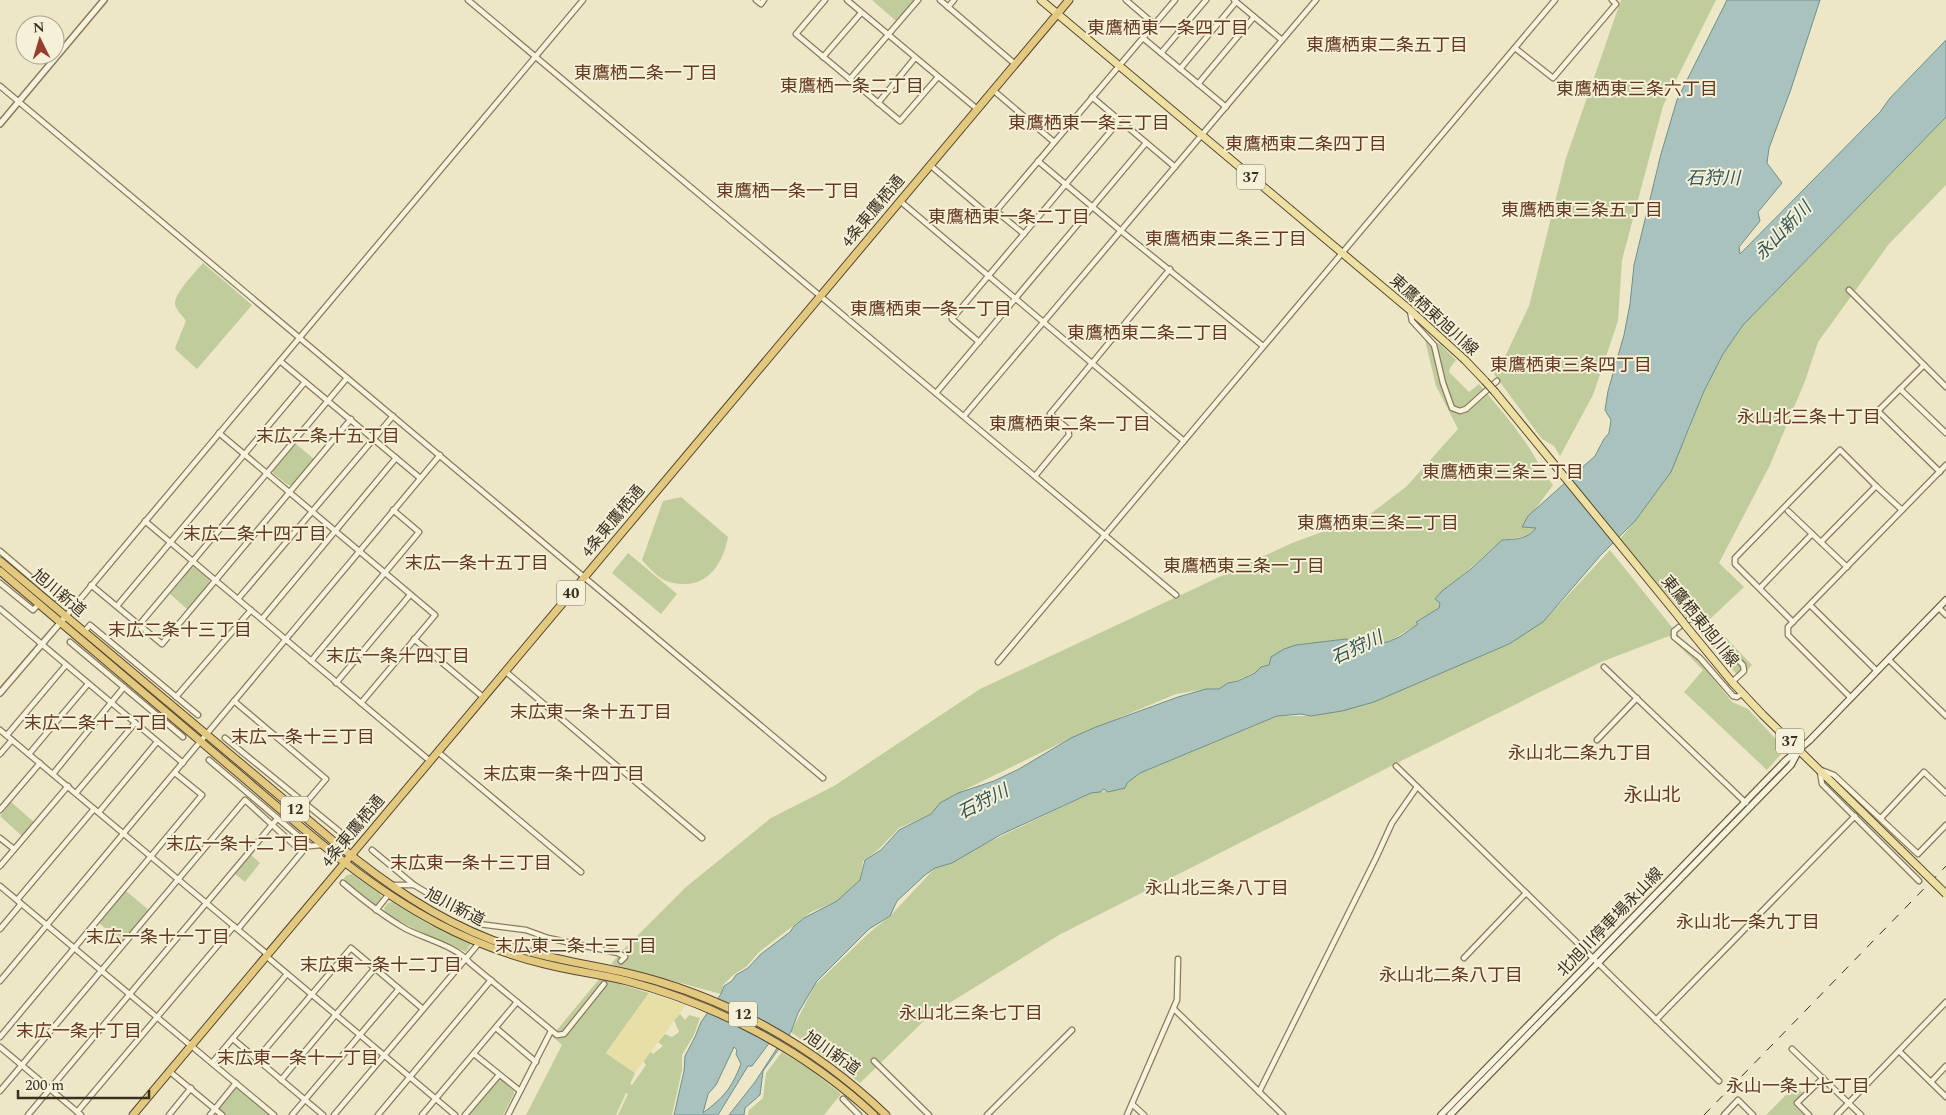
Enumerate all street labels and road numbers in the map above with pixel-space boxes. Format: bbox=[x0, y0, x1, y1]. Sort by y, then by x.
road number: 37 bbox=[1237, 164, 1265, 190]
street label: 4条東鷹栖通 bbox=[836, 170, 910, 252]
street label: 東鷹栖東旭川線 bbox=[1384, 269, 1484, 361]
street label: 4条東鷹栖通 bbox=[576, 480, 650, 562]
street label: 旭川新道 bbox=[27, 563, 91, 623]
street label: 東鷹栖東旭川線 bbox=[1655, 570, 1745, 672]
road number: 40 bbox=[557, 580, 585, 606]
road number: 37 bbox=[1776, 728, 1804, 754]
street label: 4条東鷹栖通 bbox=[316, 790, 390, 872]
road number: 12 bbox=[281, 796, 309, 822]
street label: 北旭川停車場永山線 bbox=[1551, 862, 1669, 982]
street label: 旭川新道 bbox=[421, 882, 489, 932]
road number: 12 bbox=[729, 1002, 757, 1026]
street label: 旭川新道 bbox=[799, 1025, 865, 1081]

